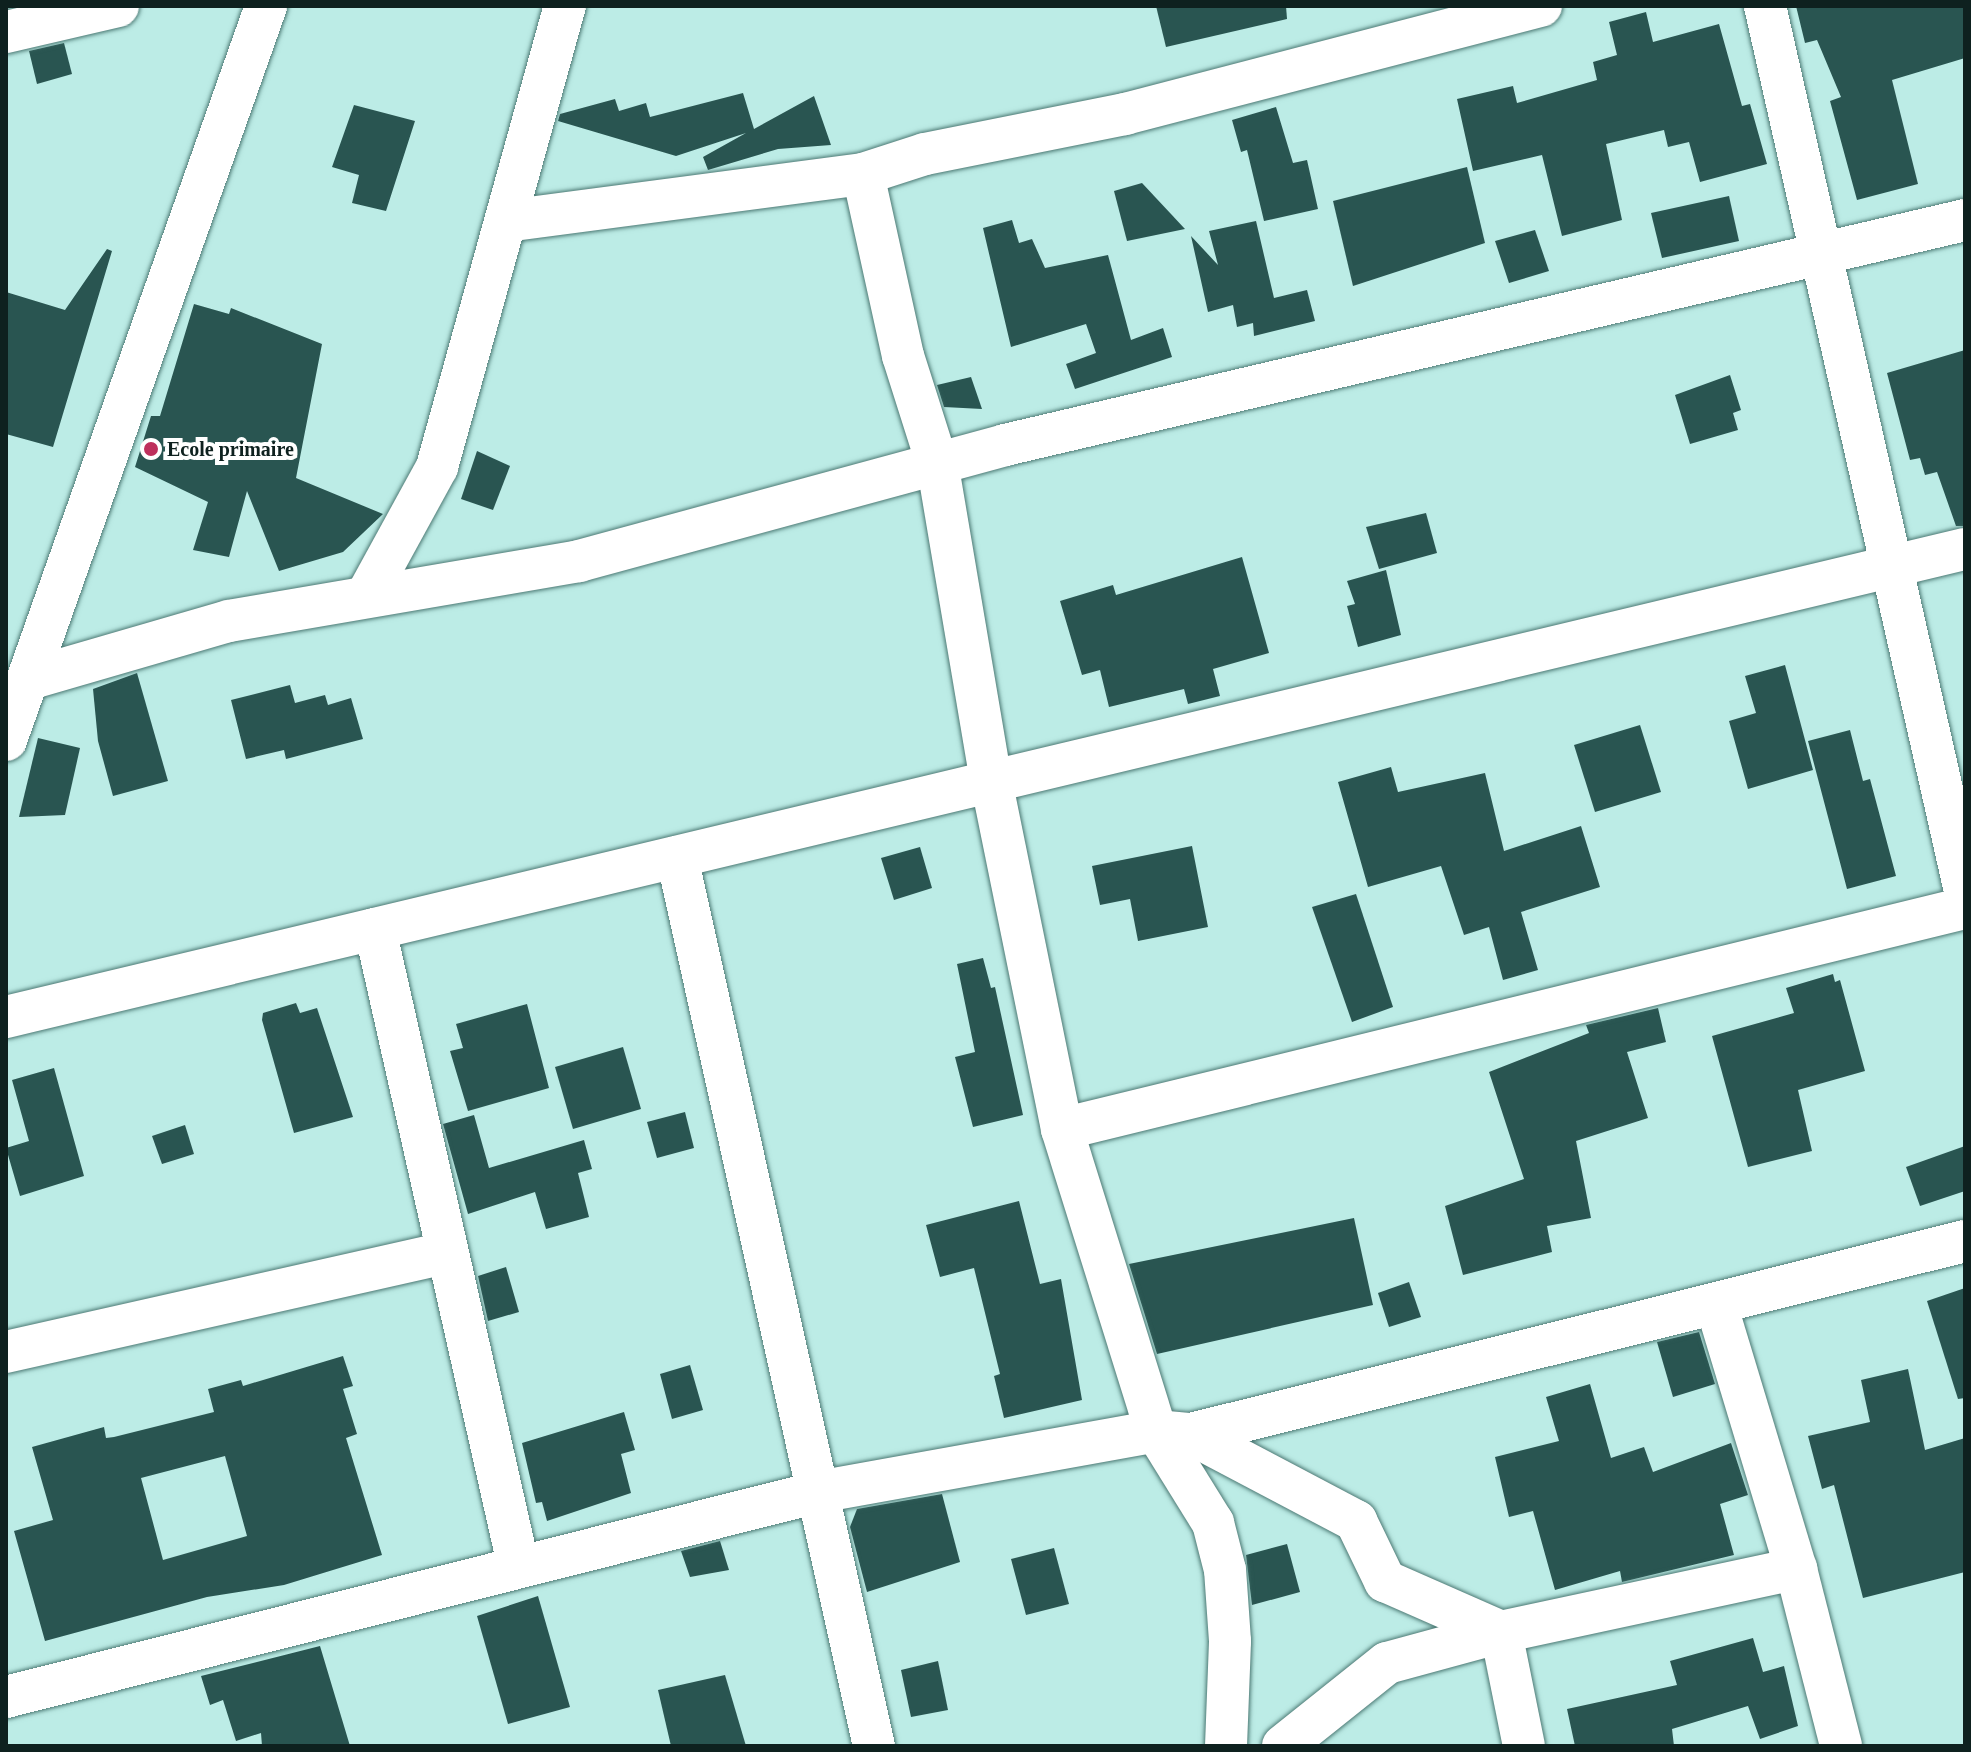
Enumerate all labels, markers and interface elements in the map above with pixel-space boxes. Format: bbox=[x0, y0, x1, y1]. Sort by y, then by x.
place label: Ecole primaire bbox=[167, 437, 294, 461]
marker: Ecole primaire bbox=[142, 440, 160, 458]

